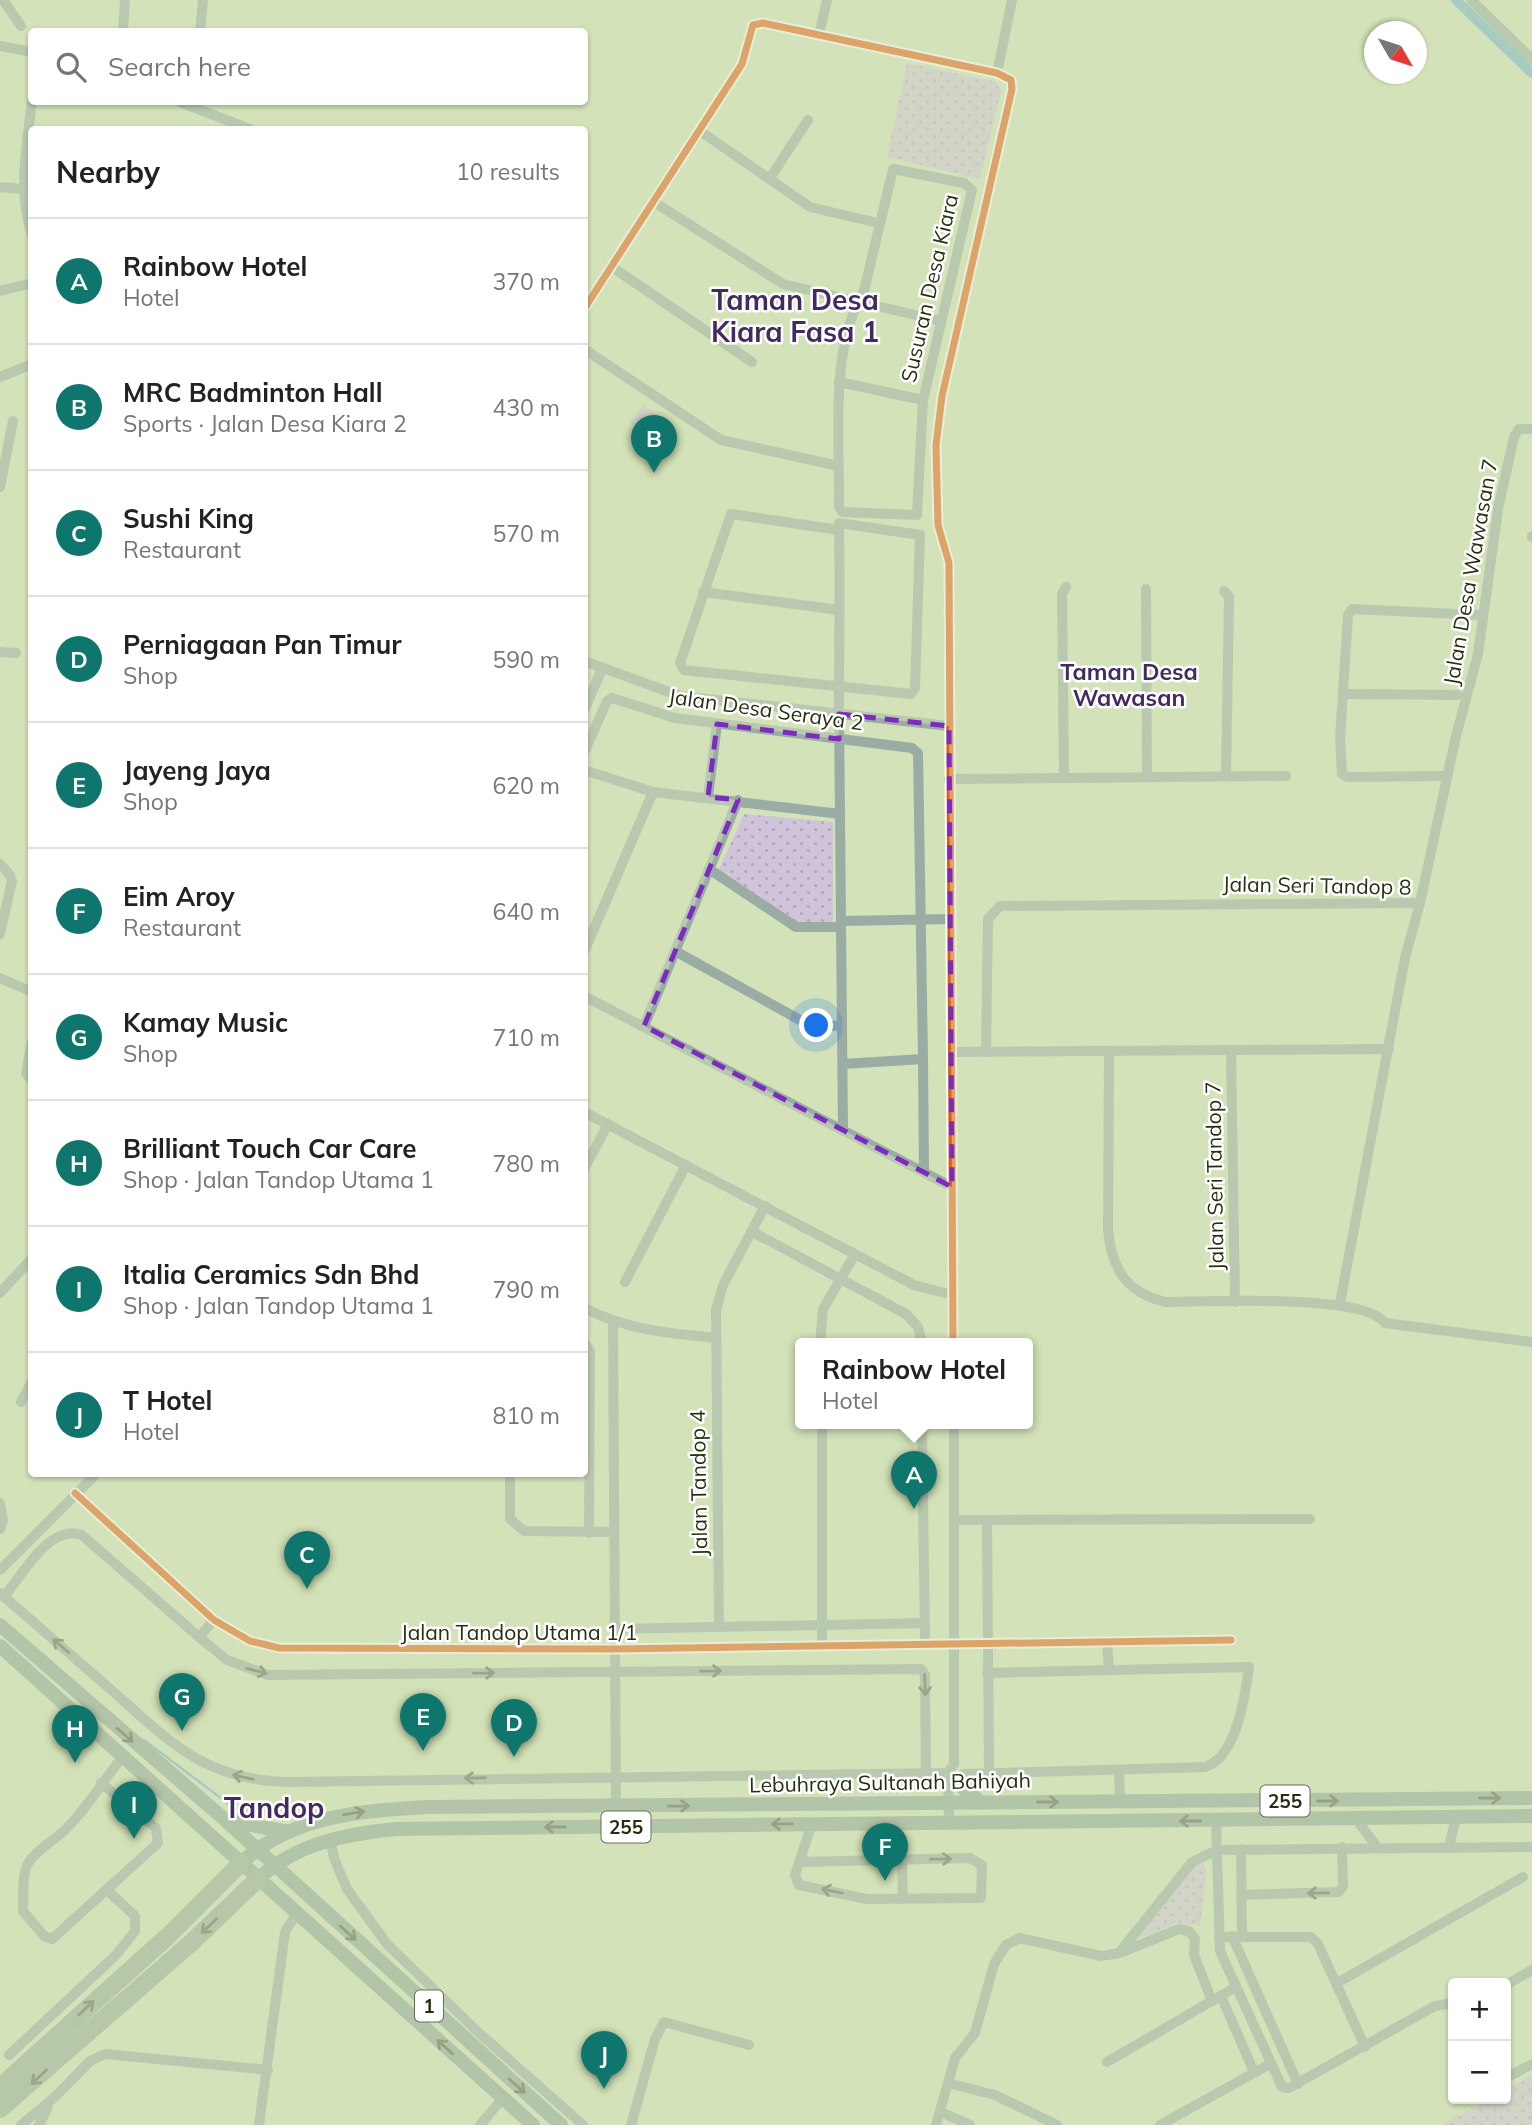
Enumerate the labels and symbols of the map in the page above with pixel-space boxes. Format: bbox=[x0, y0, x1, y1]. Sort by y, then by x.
north arrow bbox=[1364, 21, 1427, 84]
street label: Susuran Desa Kiara bbox=[895, 191, 963, 385]
district label: Taman Desa Kiara Fasa 1 bbox=[711, 282, 879, 349]
pin: B bbox=[631, 415, 677, 473]
street label: Jalan Desa Wawasan 7 bbox=[1437, 457, 1503, 687]
district label: Taman Desa Wawasan bbox=[1060, 657, 1198, 712]
street label: Jalan Desa Seraya 2 bbox=[667, 682, 865, 736]
street label: Jalan Seri Tandop 8 bbox=[1222, 870, 1412, 900]
your location bbox=[799, 1008, 833, 1042]
street label: Jalan Seri Tandop 7 bbox=[1199, 1081, 1229, 1271]
street label: Jalan Tandop 4 bbox=[684, 1409, 712, 1556]
pin: A bbox=[891, 1451, 937, 1509]
pin: C bbox=[284, 1531, 330, 1589]
street label: Jalan Tandop Utama 1/1 bbox=[401, 1619, 637, 1645]
one-way arrow bbox=[52, 1638, 70, 1654]
one-way arrow bbox=[699, 1664, 722, 1678]
one-way arrow bbox=[245, 1666, 267, 1679]
one-way arrow bbox=[472, 1667, 495, 1680]
pin: G bbox=[159, 1673, 205, 1731]
one-way arrow bbox=[918, 1673, 932, 1696]
pin: E bbox=[400, 1693, 446, 1751]
pin: D bbox=[491, 1699, 537, 1757]
pin: H bbox=[52, 1705, 98, 1763]
one-way arrow bbox=[116, 1727, 134, 1743]
street label: Lebuhraya Sultanah Bahiyah bbox=[749, 1767, 1031, 1797]
one-way arrow bbox=[232, 1770, 255, 1783]
one-way arrow bbox=[463, 1772, 486, 1785]
pin: I bbox=[111, 1781, 157, 1839]
road number: 255 bbox=[1260, 1786, 1310, 1816]
district label: Tandop bbox=[224, 1790, 324, 1825]
one-way arrow bbox=[1478, 1791, 1501, 1805]
one-way arrow bbox=[1316, 1794, 1339, 1807]
one-way arrow bbox=[1036, 1795, 1059, 1809]
one-way arrow bbox=[668, 1799, 691, 1812]
one-way arrow bbox=[342, 1806, 365, 1819]
road number: 255 bbox=[602, 1812, 650, 1842]
one-way arrow bbox=[1178, 1814, 1201, 1828]
one-way arrow bbox=[771, 1817, 794, 1830]
one-way arrow bbox=[544, 1820, 567, 1834]
pin: F bbox=[862, 1823, 908, 1881]
one-way arrow bbox=[929, 1852, 952, 1866]
one-way arrow bbox=[821, 1884, 843, 1897]
one-way arrow bbox=[1307, 1887, 1330, 1900]
one-way arrow bbox=[201, 1917, 218, 1934]
one-way arrow bbox=[339, 1925, 356, 1942]
road number: 1 bbox=[415, 1990, 443, 2022]
one-way arrow bbox=[77, 1999, 94, 2016]
pin: J bbox=[581, 2031, 627, 2089]
one-way arrow bbox=[437, 2039, 455, 2055]
one-way arrow bbox=[31, 2068, 48, 2085]
one-way arrow bbox=[508, 2078, 526, 2094]

